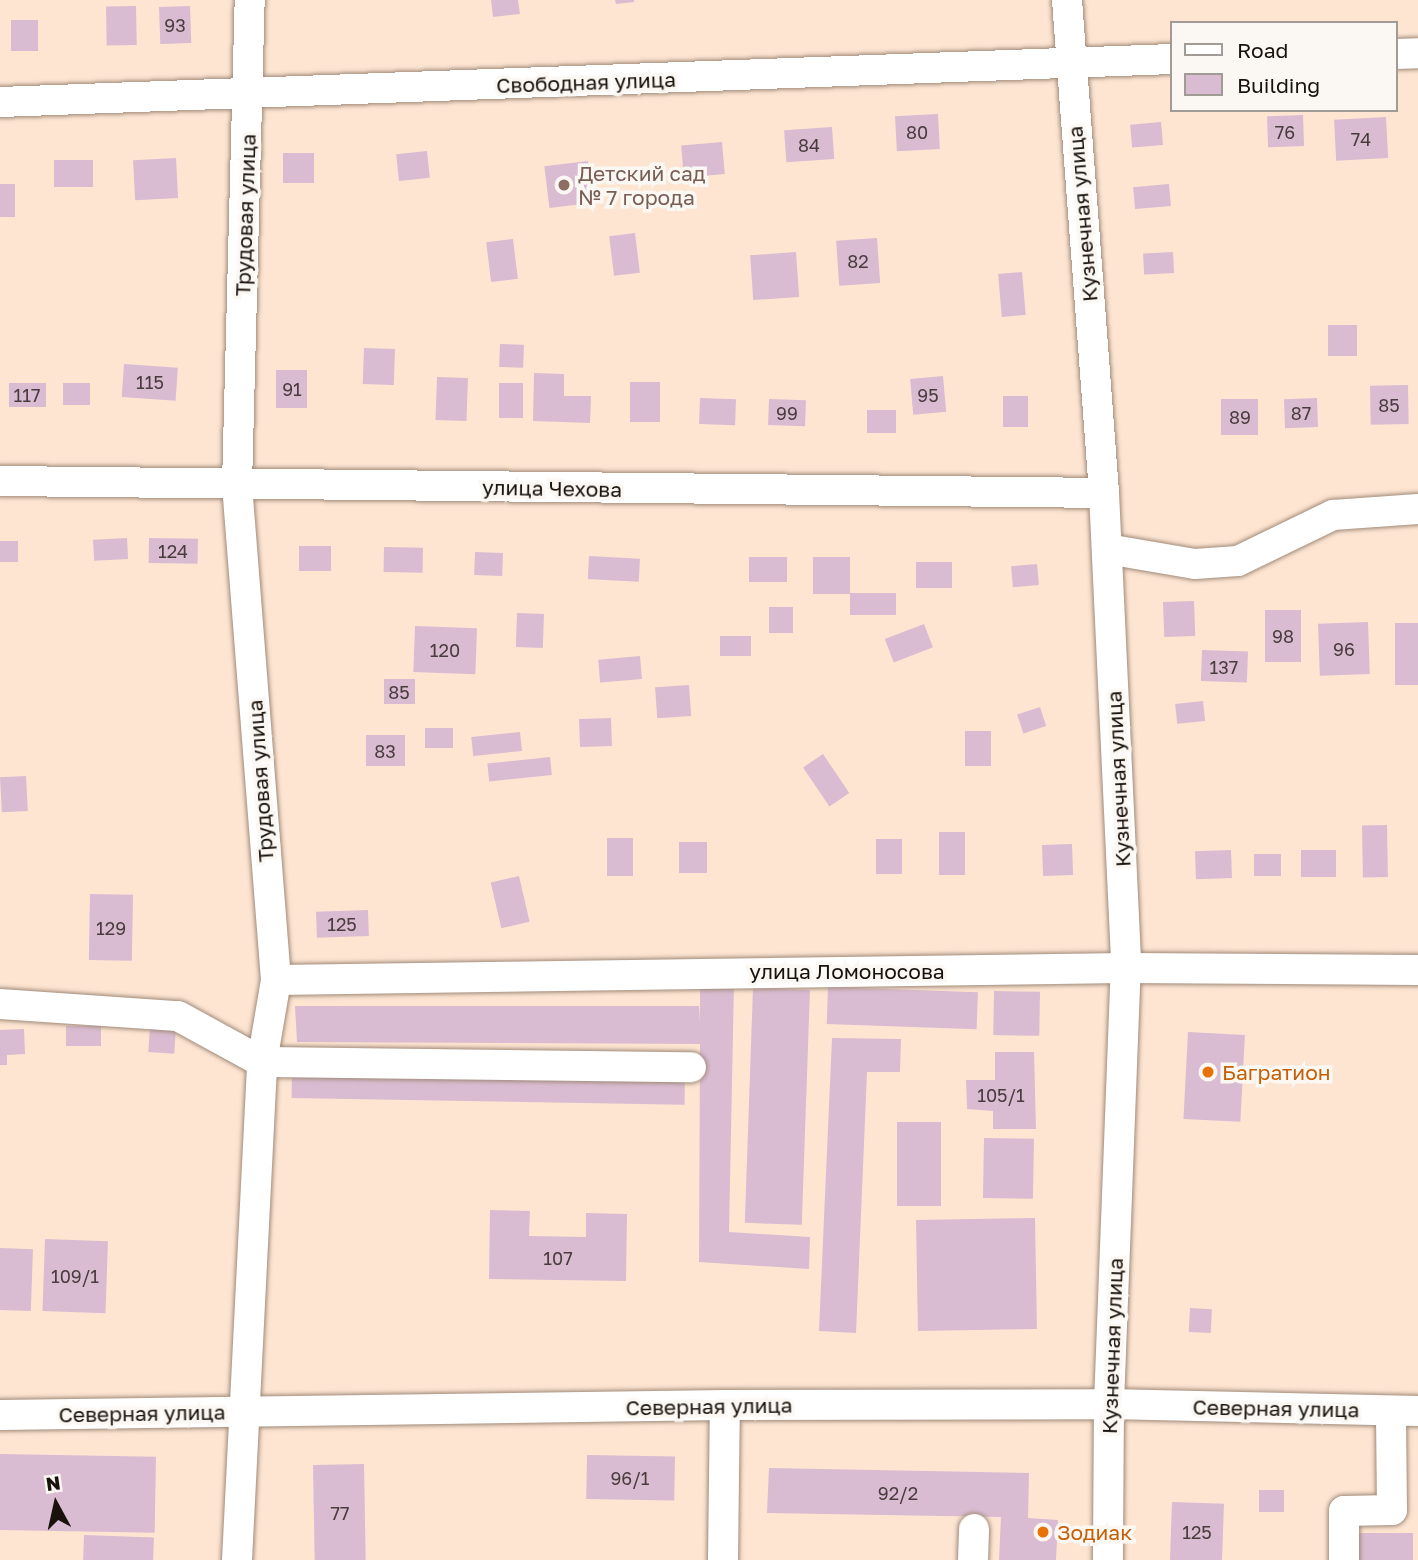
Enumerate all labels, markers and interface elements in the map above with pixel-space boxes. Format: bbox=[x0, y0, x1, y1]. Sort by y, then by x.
house number: 93 bbox=[164, 14, 186, 36]
legend bbox=[1170, 21, 1397, 112]
text: Road bbox=[1237, 37, 1288, 63]
street label: Свободная улица bbox=[496, 66, 676, 98]
text: Building bbox=[1237, 72, 1320, 98]
house number: 80 bbox=[906, 121, 928, 143]
house number: 76 bbox=[1275, 121, 1295, 143]
street label: Кузнечная улица bbox=[1062, 125, 1102, 303]
house number: 74 bbox=[1351, 128, 1371, 150]
street label: Трудовая улица bbox=[230, 133, 260, 297]
house number: 84 bbox=[798, 134, 820, 156]
place label: Детский сад № 7 города bbox=[578, 160, 706, 210]
marker: Детский сад № 7 города bbox=[556, 177, 572, 193]
house number: 82 bbox=[847, 250, 869, 272]
house number: 115 bbox=[136, 371, 164, 393]
house number: 91 bbox=[282, 378, 302, 400]
house number: 117 bbox=[14, 384, 40, 406]
house number: 95 bbox=[917, 384, 939, 406]
house number: 85 bbox=[1378, 394, 1400, 416]
house number: 99 bbox=[776, 402, 798, 424]
house number: 87 bbox=[1291, 402, 1311, 424]
house number: 89 bbox=[1229, 406, 1251, 428]
street label: улица Чехова bbox=[482, 474, 622, 502]
house number: 124 bbox=[158, 540, 188, 562]
house number: 98 bbox=[1272, 625, 1294, 647]
house number: 96 bbox=[1333, 638, 1355, 660]
house number: 120 bbox=[430, 639, 460, 661]
house number: 137 bbox=[1210, 656, 1238, 678]
house number: 85 bbox=[388, 681, 410, 703]
street label: Кузнечная улица bbox=[1101, 690, 1135, 868]
street label: Трудовая улица bbox=[242, 699, 278, 863]
house number: 83 bbox=[374, 740, 396, 762]
house number: 125 bbox=[327, 913, 357, 935]
house number: 129 bbox=[96, 917, 126, 939]
street label: улица Ломоносова bbox=[749, 958, 945, 984]
place label: Багратион bbox=[1222, 1059, 1331, 1085]
marker: Багратион bbox=[1200, 1064, 1216, 1080]
house number: 105/1 bbox=[977, 1084, 1025, 1106]
house number: 107 bbox=[543, 1247, 573, 1269]
street label: Кузнечная улица bbox=[1096, 1257, 1128, 1435]
house number: 109/1 bbox=[51, 1265, 99, 1287]
street label: Северная улица bbox=[625, 1392, 793, 1420]
street label: Северная улица bbox=[1192, 1394, 1360, 1422]
street label: Северная улица bbox=[58, 1399, 226, 1427]
house number: 96/1 bbox=[610, 1467, 650, 1489]
north arrow bbox=[21, 1469, 91, 1539]
text: N bbox=[44, 1470, 62, 1495]
house number: 92/2 bbox=[878, 1482, 918, 1504]
house number: 77 bbox=[330, 1502, 350, 1524]
place label: Зодиак bbox=[1057, 1519, 1132, 1545]
house number: 125 bbox=[1182, 1521, 1212, 1543]
marker: Зодиак bbox=[1035, 1524, 1051, 1540]

